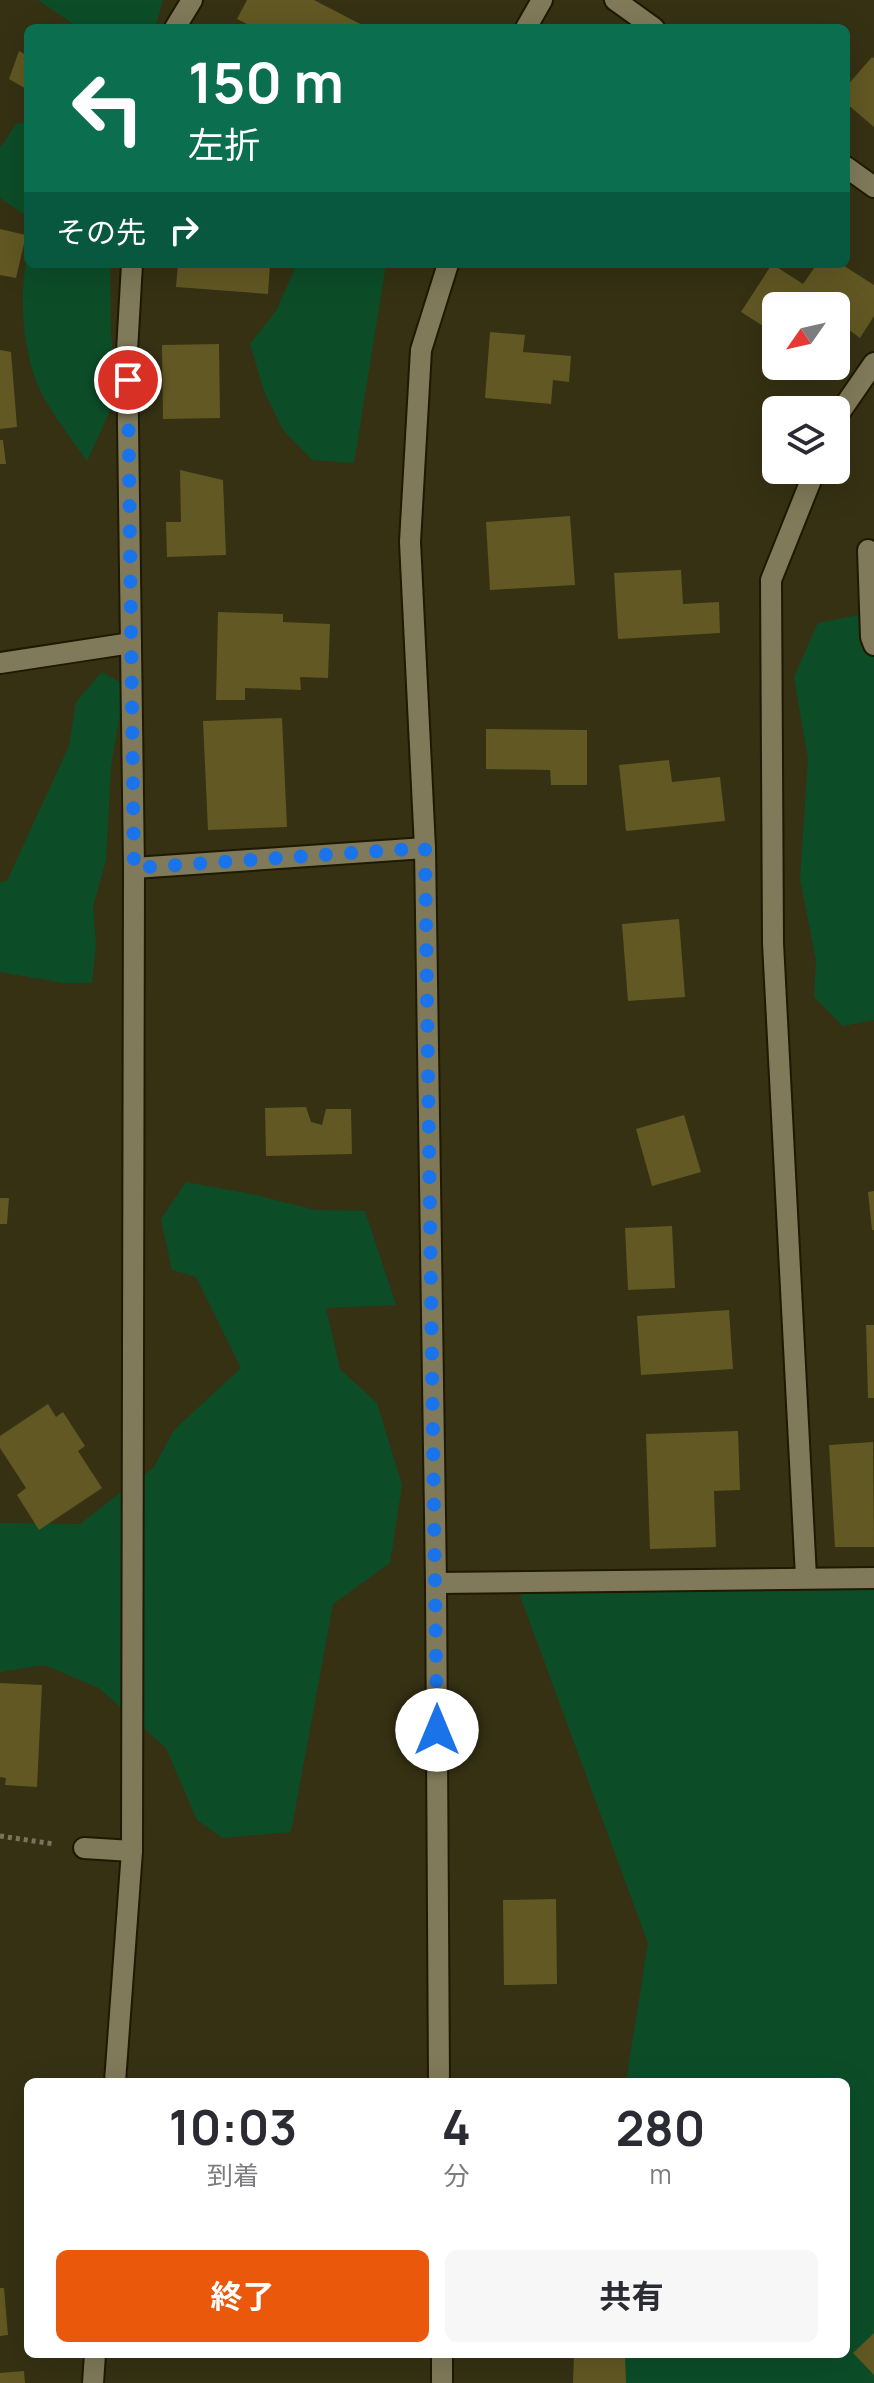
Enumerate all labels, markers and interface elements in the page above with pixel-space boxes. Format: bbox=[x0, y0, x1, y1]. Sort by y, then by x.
text: 150 m bbox=[188, 43, 344, 120]
icon: left bbox=[56, 56, 160, 160]
text: 左折 bbox=[188, 120, 260, 169]
icon: right bbox=[162, 208, 206, 252]
text: その先 bbox=[56, 211, 146, 252]
north arrow bbox=[762, 292, 850, 380]
map controls bbox=[762, 292, 850, 484]
pin bbox=[94, 346, 162, 414]
icon: arrive bbox=[106, 358, 150, 402]
button: layers bbox=[762, 396, 850, 484]
position arrow bbox=[395, 1688, 479, 1772]
text: 10:03 bbox=[169, 2094, 297, 2159]
text: 4 bbox=[442, 2094, 471, 2159]
text: 280 bbox=[616, 2095, 705, 2160]
text: m bbox=[649, 2156, 672, 2192]
text: 到着 bbox=[207, 2157, 259, 2193]
text: 分 bbox=[443, 2157, 469, 2193]
button: 終了 bbox=[56, 2250, 429, 2342]
button: 共有 bbox=[445, 2250, 818, 2342]

